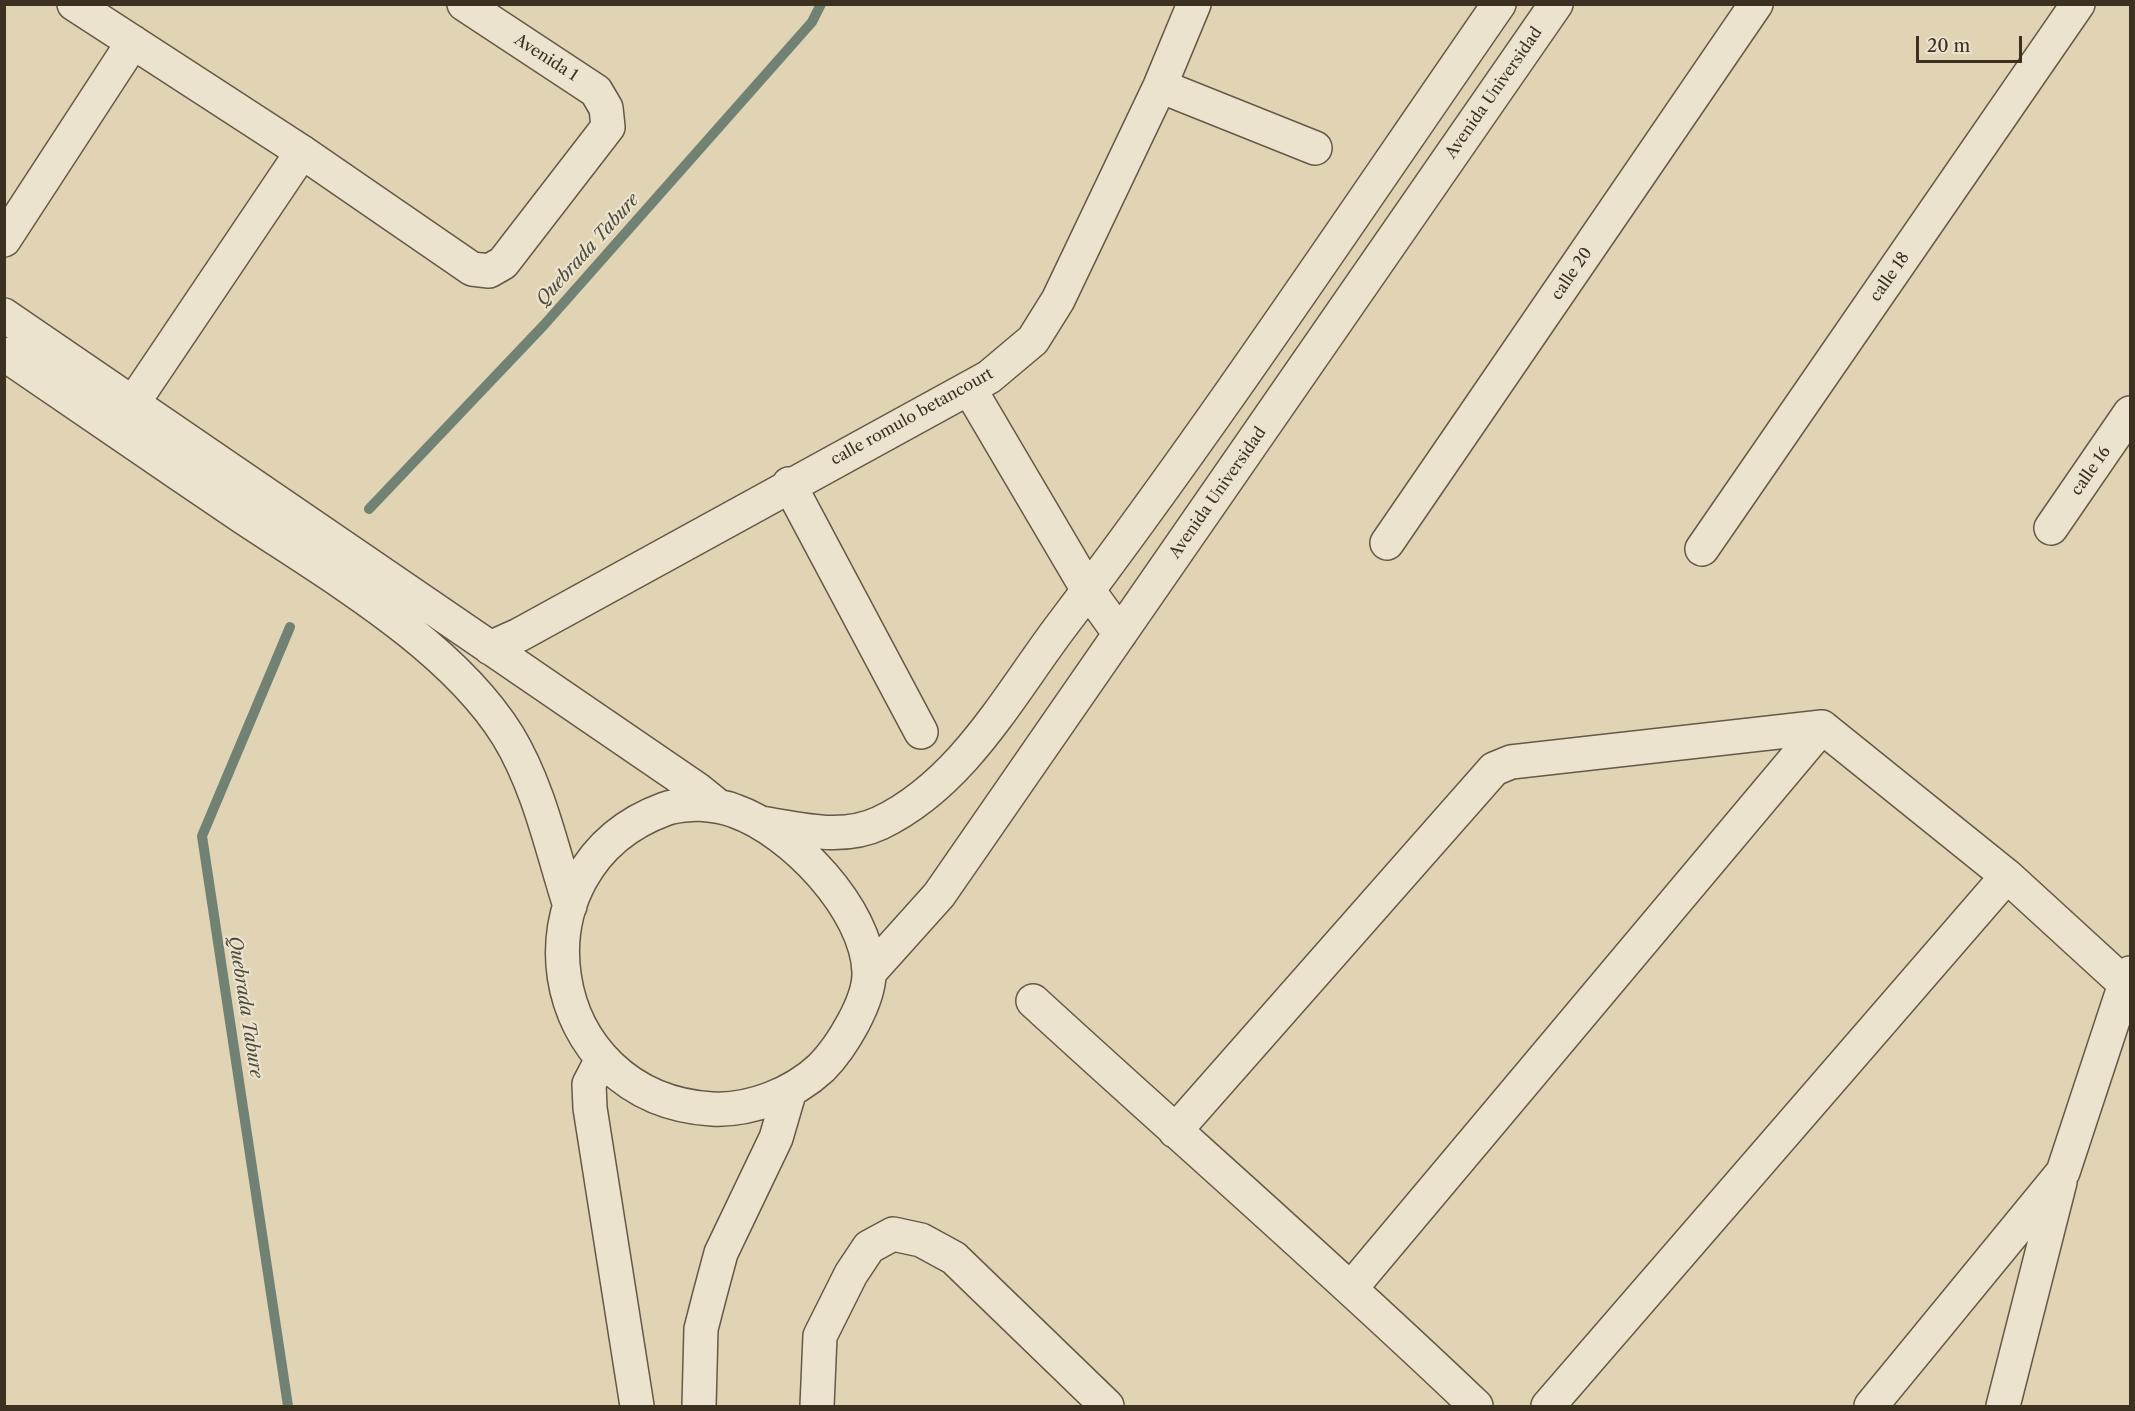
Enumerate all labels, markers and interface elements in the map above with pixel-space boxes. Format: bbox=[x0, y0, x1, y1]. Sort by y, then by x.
street label: Avenida Universidad bbox=[1441, 24, 1547, 162]
scale bar bbox=[1919, 24, 2026, 62]
street label: Avenida 1 bbox=[511, 30, 581, 86]
text: 20 m bbox=[1927, 35, 1970, 57]
water label: Quebrada Tabure bbox=[532, 189, 644, 311]
street label: calle 20 bbox=[1548, 244, 1596, 304]
street label: calle 18 bbox=[1866, 249, 1914, 305]
street label: calle romulo betancourt bbox=[827, 364, 997, 470]
street label: Avenida Universidad bbox=[1165, 424, 1271, 562]
street label: calle 16 bbox=[2067, 443, 2115, 499]
water label: Quebrada Tabure bbox=[223, 934, 267, 1080]

